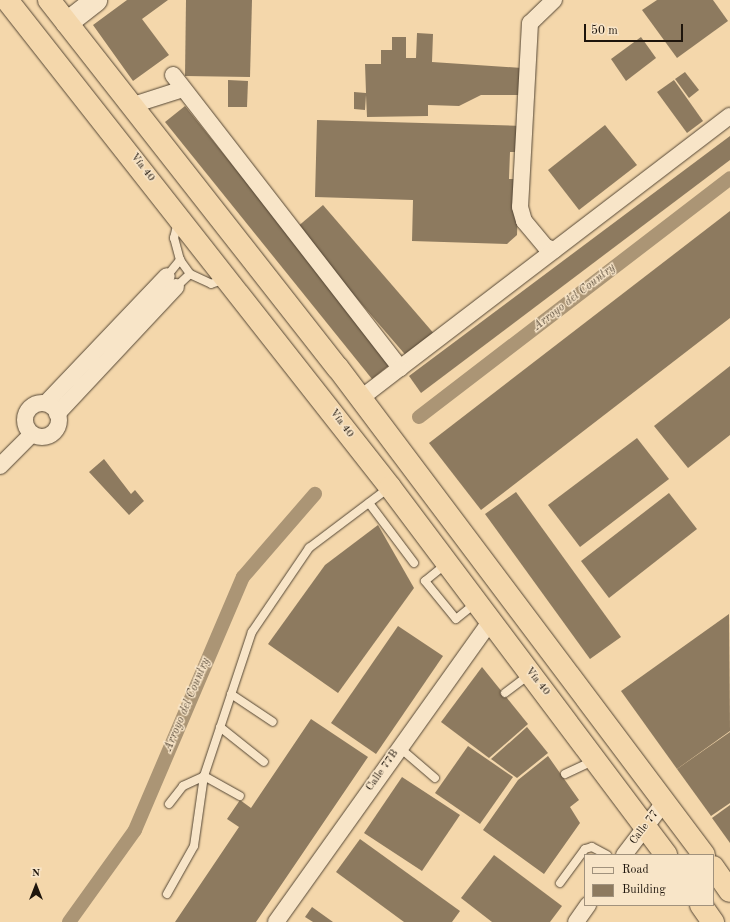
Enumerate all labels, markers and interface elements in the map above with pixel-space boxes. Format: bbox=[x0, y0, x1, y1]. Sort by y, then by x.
scale bar bbox=[586, 16, 685, 42]
text: 50 m bbox=[591, 25, 618, 37]
street label: Vía 40 bbox=[127, 151, 157, 185]
water label: Arroyo del Country bbox=[531, 261, 619, 335]
street label: Vía 40 bbox=[326, 407, 356, 441]
water label: Arroyo del Country bbox=[162, 656, 214, 754]
street label: Vía 40 bbox=[522, 665, 552, 699]
street label: Calle 77B bbox=[364, 748, 402, 794]
street label: Calle 77 bbox=[628, 808, 662, 848]
legend bbox=[584, 854, 714, 906]
text: Road bbox=[622, 864, 649, 876]
north arrow bbox=[16, 866, 56, 906]
text: N bbox=[32, 868, 40, 879]
text: Building bbox=[622, 884, 666, 896]

